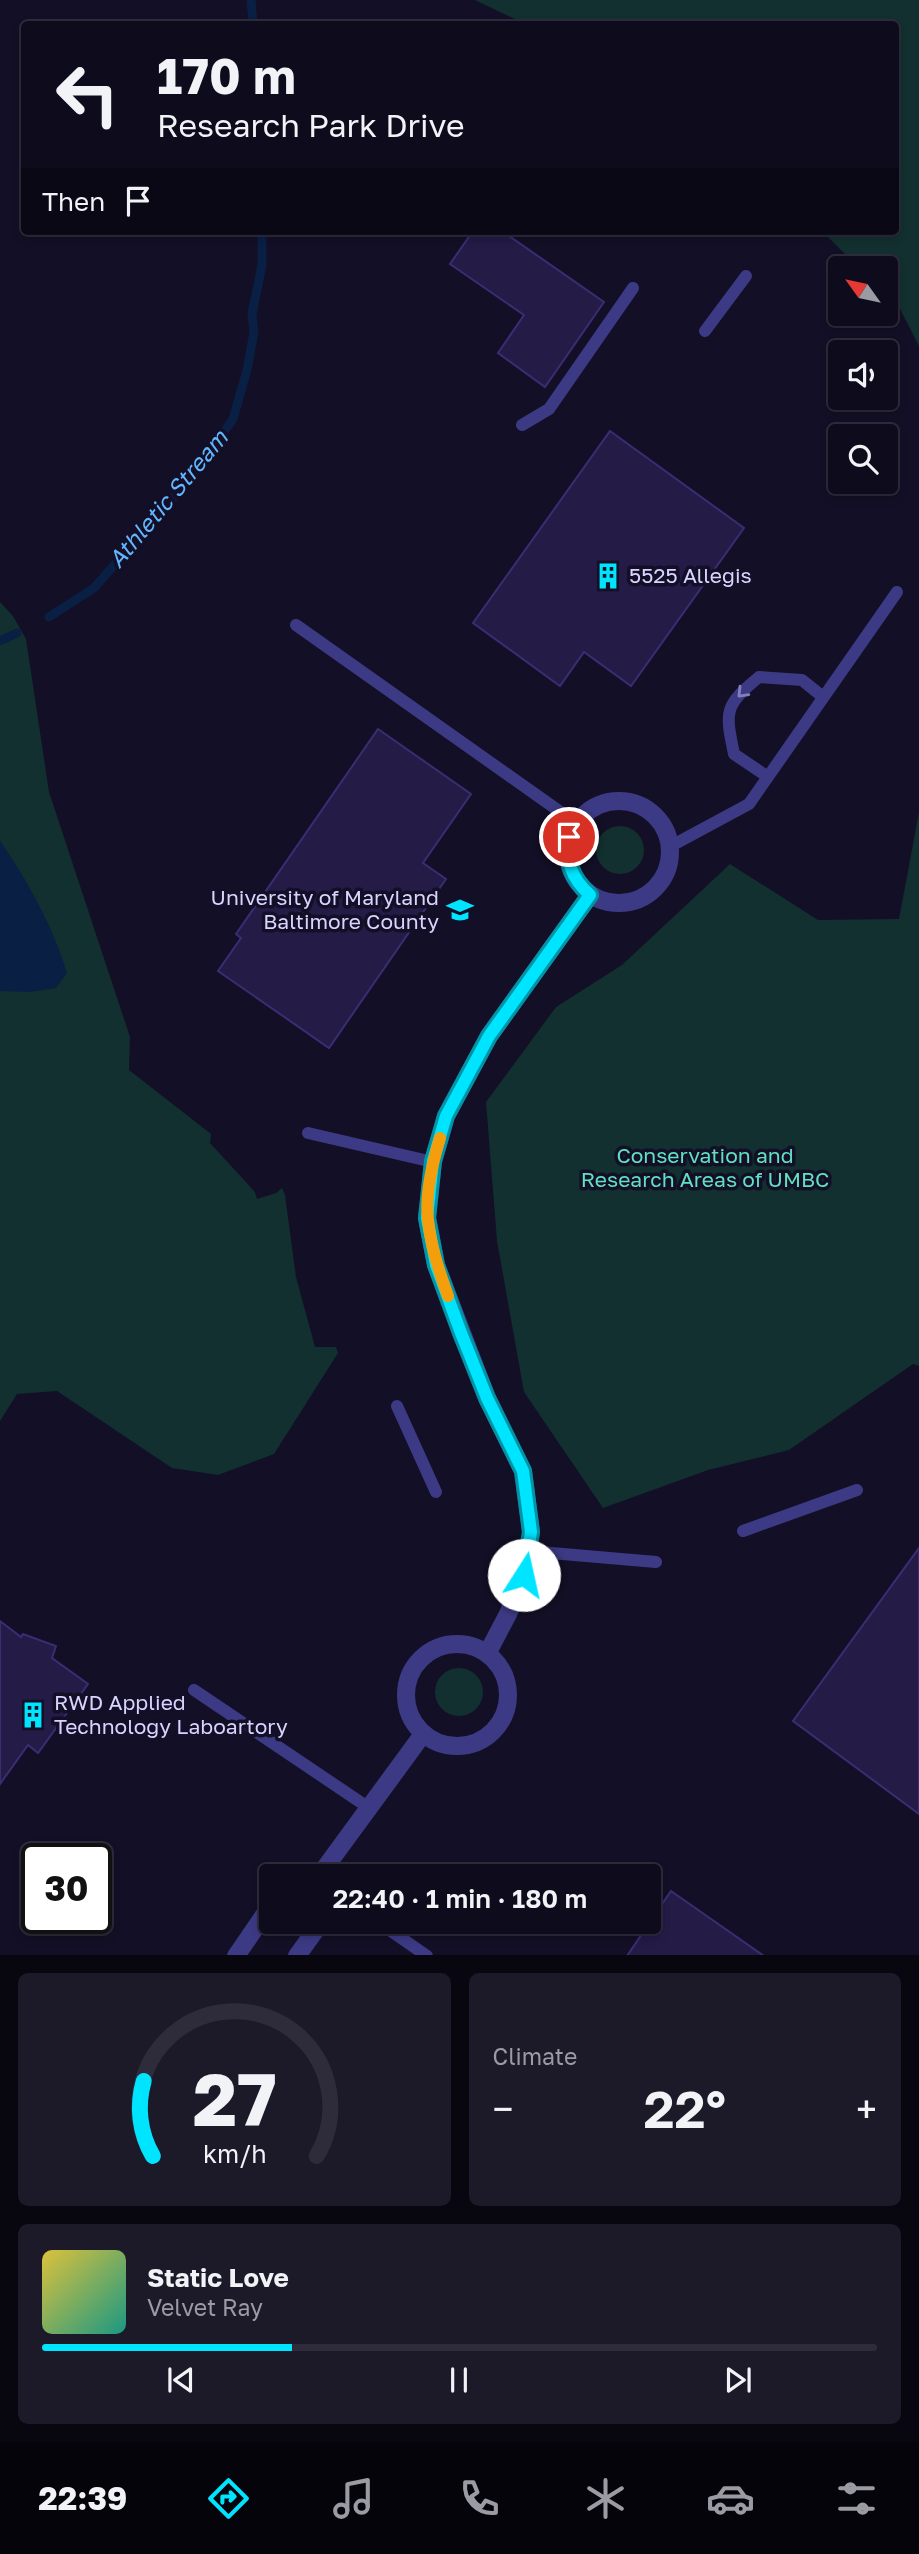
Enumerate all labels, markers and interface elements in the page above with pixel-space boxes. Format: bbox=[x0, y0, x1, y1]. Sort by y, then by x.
text: 170 m bbox=[157, 46, 296, 105]
icon: left bbox=[42, 49, 133, 140]
text: Research Park Drive bbox=[157, 106, 464, 144]
icon: arrive bbox=[119, 182, 157, 220]
text: Then bbox=[42, 186, 105, 217]
north arrow bbox=[828, 256, 898, 326]
map controls bbox=[828, 256, 898, 494]
button: sound bbox=[828, 340, 898, 410]
water label: Athletic Stream bbox=[102, 423, 234, 573]
button: search bbox=[828, 424, 898, 494]
building icon: 5525 Allegis bbox=[593, 561, 623, 591]
place label: 5525 Allegis bbox=[629, 562, 752, 588]
one-way arrow bbox=[738, 684, 751, 697]
pin bbox=[539, 807, 599, 867]
icon: arrive bbox=[550, 818, 588, 856]
place label: University of Maryland Baltimore County bbox=[211, 884, 439, 934]
school or university icon: University of Maryland Baltimore County bbox=[445, 895, 475, 925]
park label: Conservation and Research Areas of UMBC bbox=[581, 1142, 829, 1192]
position arrow bbox=[487, 1538, 561, 1612]
place label: RWD Applied Technology Laboartory bbox=[54, 1689, 288, 1739]
building icon: RWD Applied Technology Laboartory bbox=[18, 1700, 48, 1730]
speed limit sign: 30 bbox=[21, 1843, 112, 1934]
text: 22:40 · 1 min · 180 m bbox=[333, 1883, 587, 1914]
text: Climate bbox=[493, 2042, 577, 2070]
text: 27 bbox=[192, 2055, 276, 2142]
text: 22° bbox=[643, 2077, 726, 2139]
text: − bbox=[493, 2086, 513, 2131]
text: + bbox=[856, 2086, 877, 2131]
text: km/h bbox=[202, 2137, 266, 2168]
text: Static Love bbox=[147, 2262, 289, 2293]
text: Velvet Ray bbox=[147, 2293, 263, 2321]
icon: previous bbox=[162, 2361, 200, 2399]
icon: pause bbox=[440, 2361, 478, 2399]
icon: next bbox=[719, 2361, 757, 2399]
icon: directions bbox=[204, 2474, 253, 2523]
icon: music bbox=[329, 2474, 378, 2523]
icon: phone bbox=[455, 2474, 504, 2523]
icon: climate bbox=[581, 2474, 630, 2523]
icon: car bbox=[706, 2474, 755, 2523]
icon: filters bbox=[832, 2474, 881, 2523]
text: 22:39 bbox=[38, 2479, 127, 2517]

